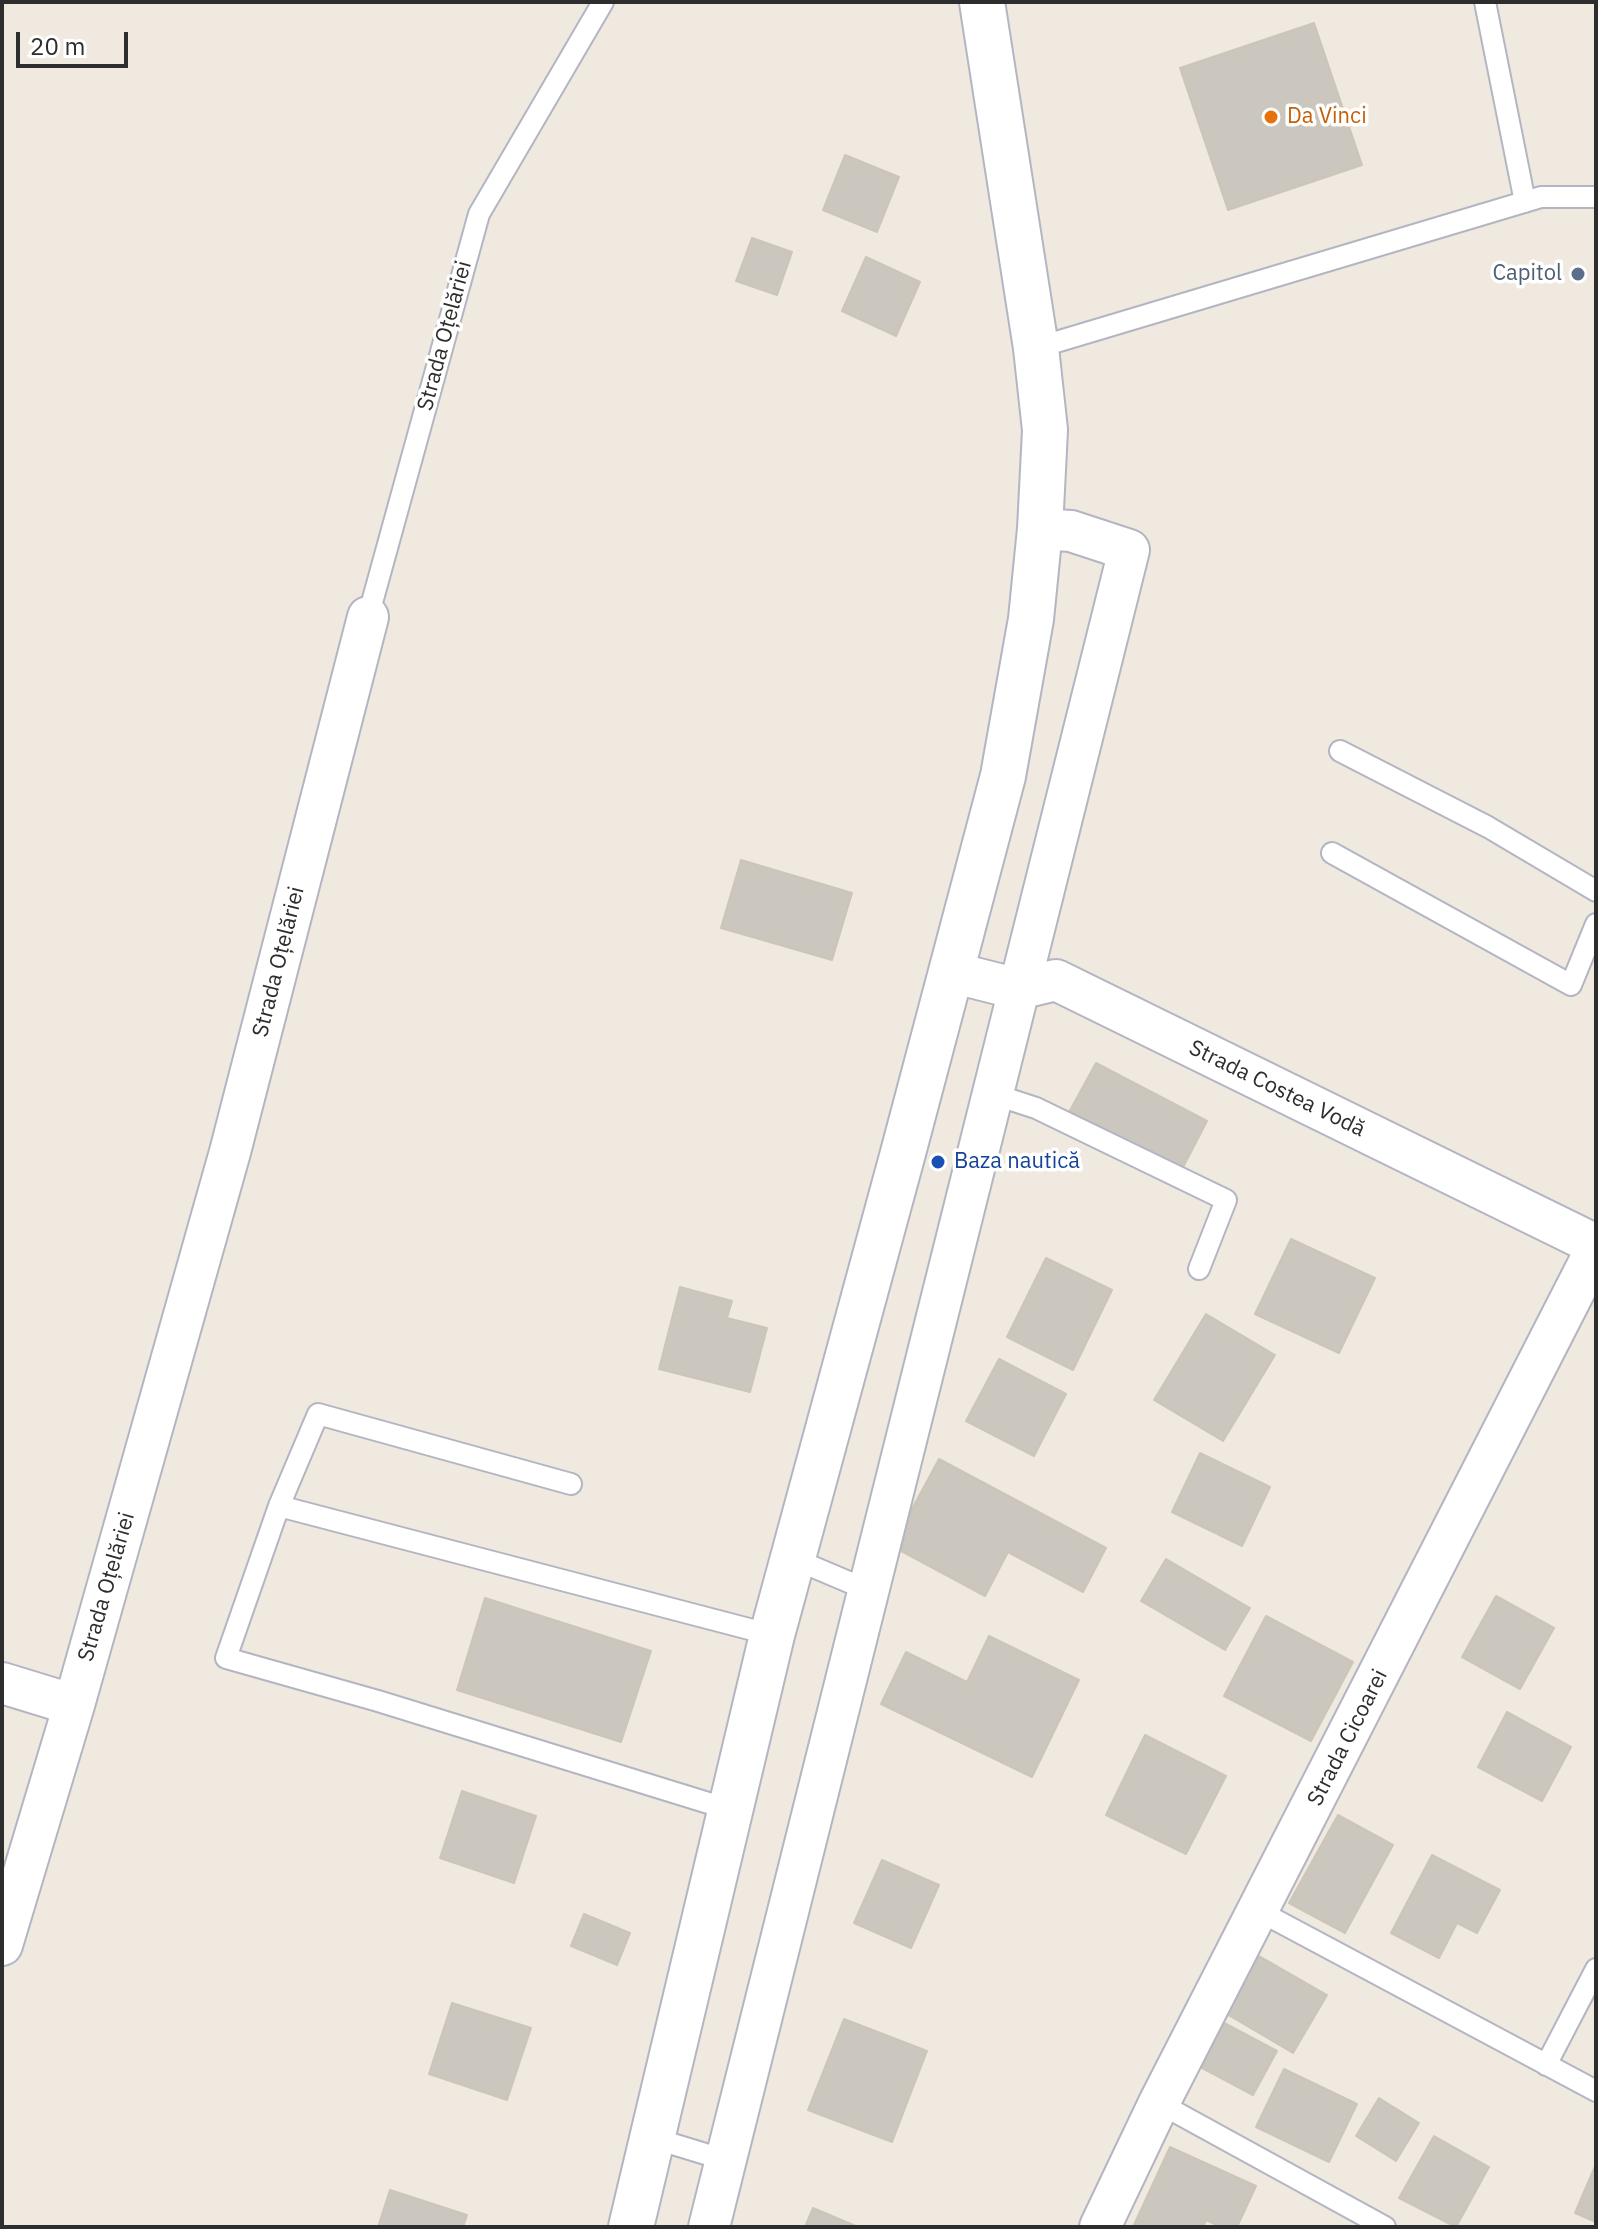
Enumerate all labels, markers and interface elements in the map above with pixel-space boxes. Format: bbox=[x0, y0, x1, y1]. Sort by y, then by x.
scale bar bbox=[20, 16, 132, 66]
text: 20 m bbox=[30, 30, 85, 62]
place label: Da Vinci bbox=[1287, 104, 1367, 130]
marker: Da Vinci bbox=[1262, 108, 1280, 126]
street label: Strada Oțelăriei bbox=[412, 258, 478, 414]
place label: Capitol bbox=[1492, 261, 1562, 287]
marker: Capitol bbox=[1569, 265, 1587, 283]
street label: Strada Oțelăriei bbox=[248, 884, 310, 1040]
street label: Strada Costea Vodă bbox=[1185, 1035, 1369, 1143]
place label: Baza nautică bbox=[954, 1149, 1080, 1175]
marker: Baza nautică bbox=[929, 1153, 947, 1171]
street label: Strada Oțelăriei bbox=[73, 1509, 141, 1665]
street label: Strada Cicoarei bbox=[1302, 1665, 1394, 1811]

